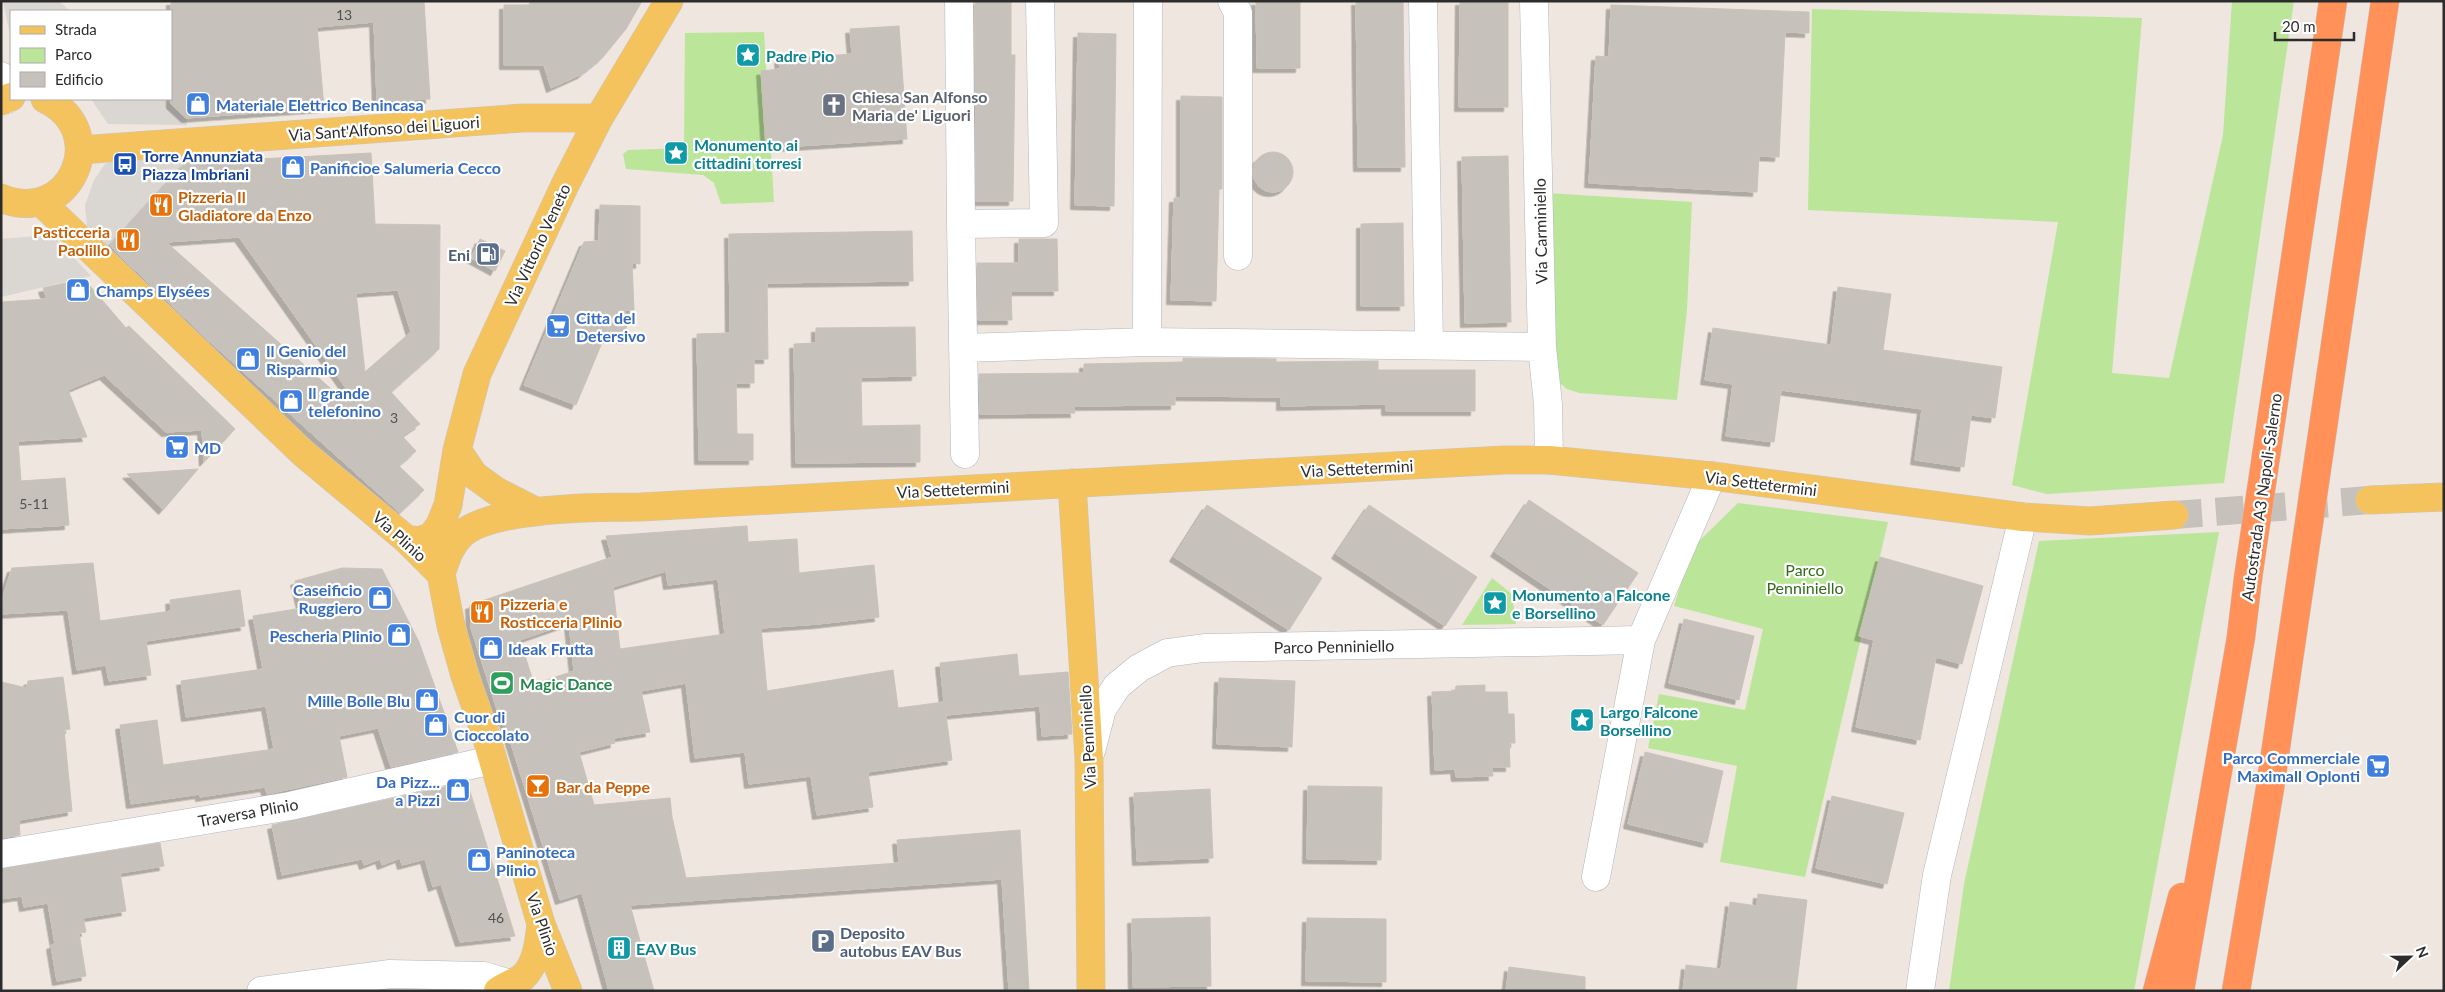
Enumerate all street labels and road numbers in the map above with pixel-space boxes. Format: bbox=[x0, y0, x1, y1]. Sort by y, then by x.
street label: Via Sant'Alfonso dei Liguori bbox=[288, 112, 480, 144]
street label: Via Carminiello bbox=[1530, 178, 1550, 284]
street label: Via Vittorio Veneto bbox=[500, 181, 574, 309]
street label: Autostrada A3 Napoli-Salerno bbox=[2237, 392, 2285, 602]
street label: Via Settetermini bbox=[1300, 456, 1414, 480]
street label: Via Settetermini bbox=[1704, 467, 1818, 499]
street label: Via Settetermini bbox=[896, 477, 1010, 501]
street label: Via Plinio bbox=[369, 507, 431, 565]
street label: Parco Penniniello bbox=[1274, 635, 1394, 657]
street label: Via Penniniello bbox=[1075, 685, 1099, 789]
street label: Traversa Plinio bbox=[196, 794, 300, 830]
street label: Via Plinio bbox=[523, 890, 563, 958]

